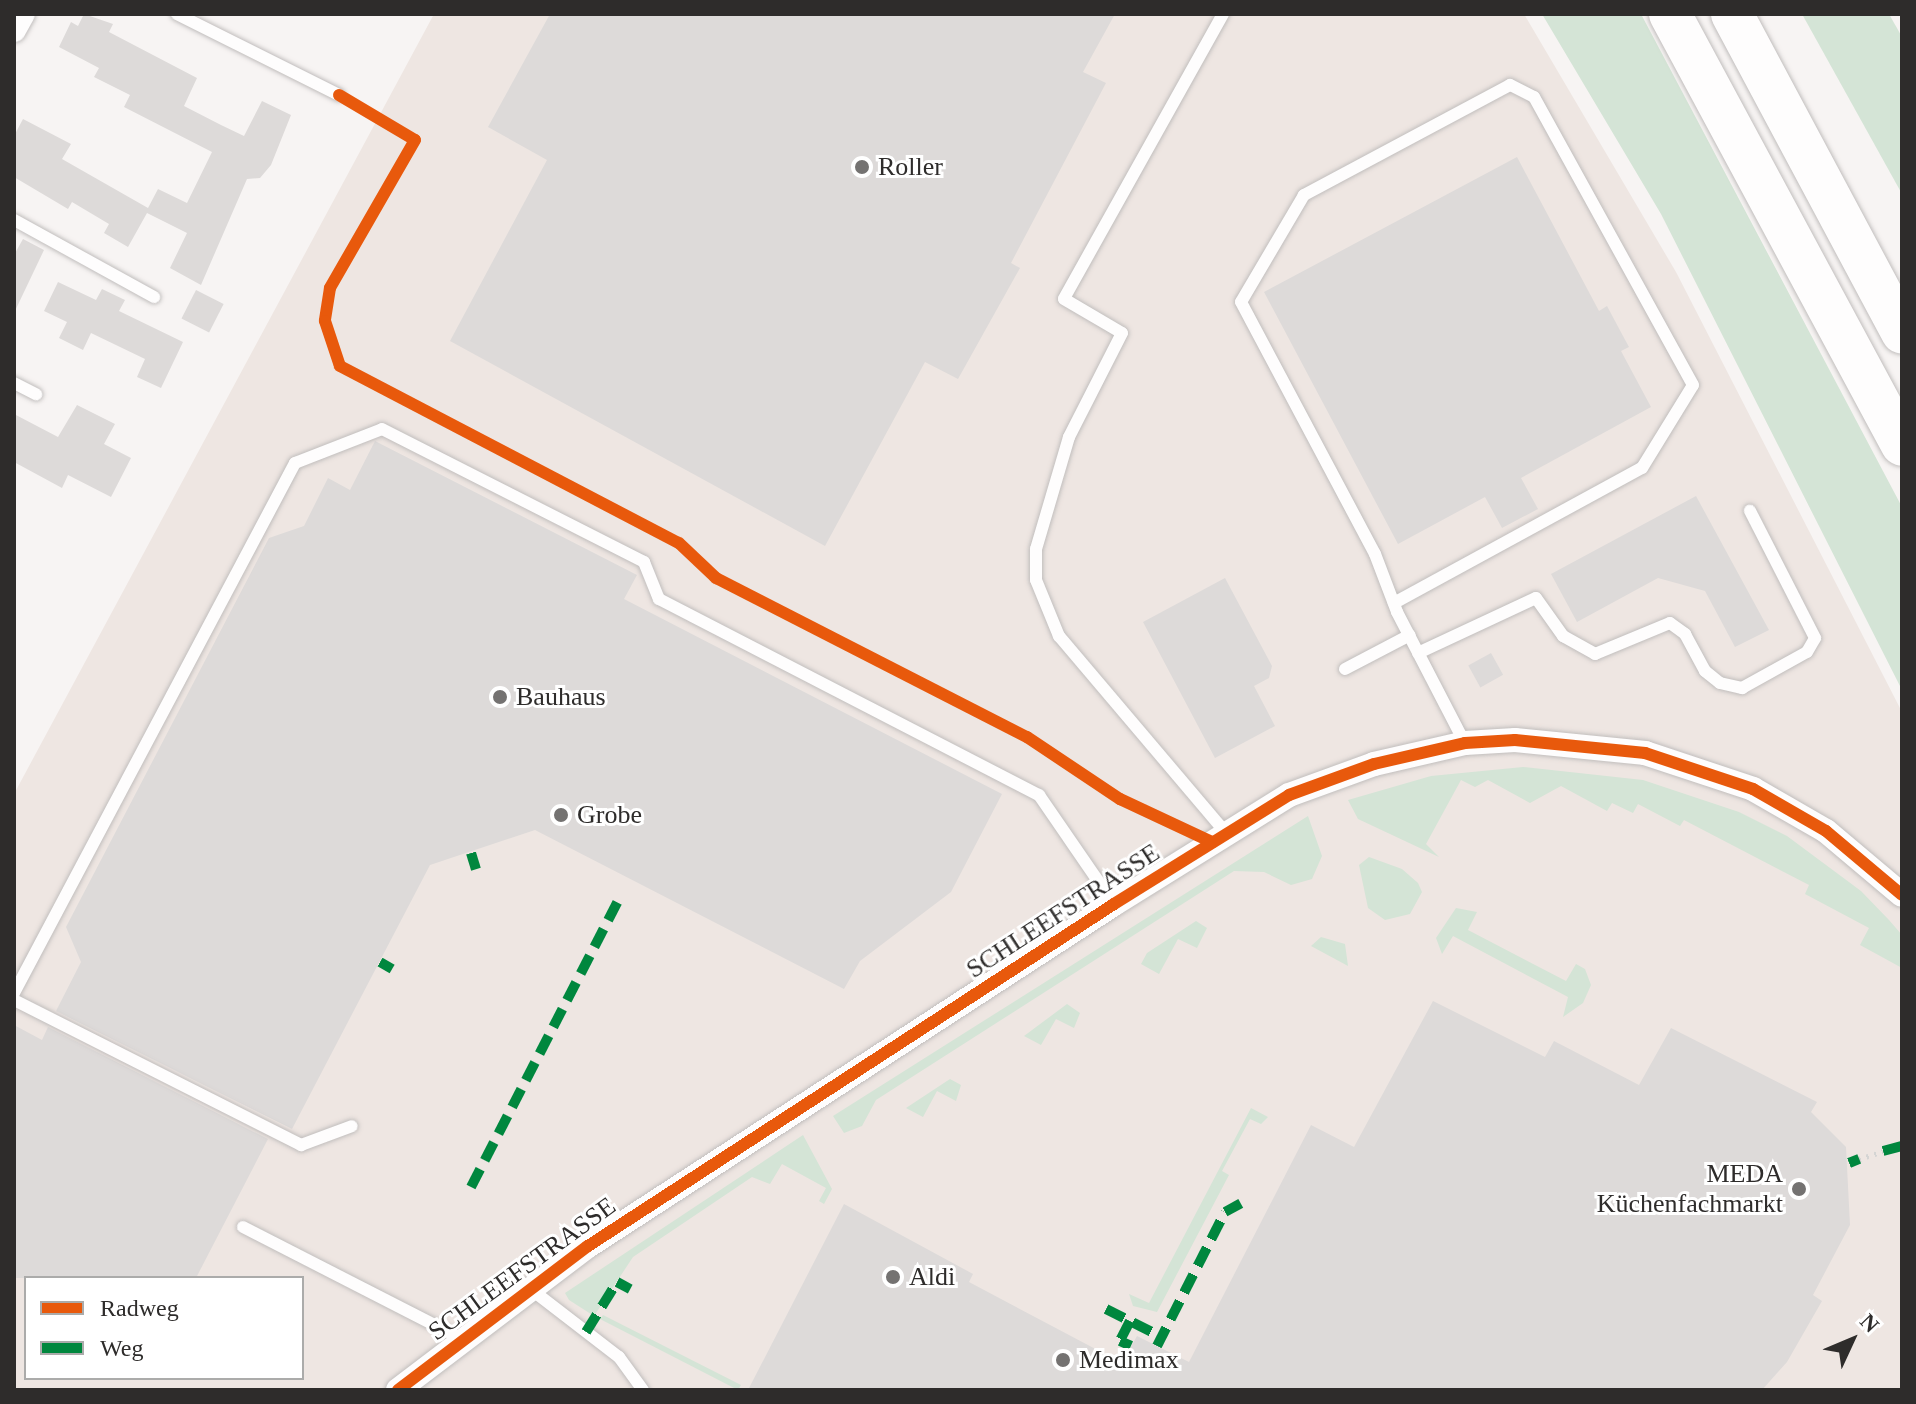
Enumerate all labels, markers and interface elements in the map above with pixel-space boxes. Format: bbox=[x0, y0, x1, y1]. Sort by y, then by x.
place label: Roller bbox=[878, 151, 943, 183]
marker: Roller bbox=[853, 158, 871, 176]
place label: Bauhaus bbox=[516, 681, 606, 713]
marker: Bauhaus bbox=[491, 688, 509, 706]
place label: Grobe bbox=[577, 799, 642, 831]
marker: Grobe bbox=[552, 806, 570, 824]
street label: SCHLEEFSTRASSE bbox=[961, 837, 1165, 985]
place label: MEDA Küchenfachmarkt bbox=[1597, 1158, 1783, 1220]
marker: MEDA Küchenfachmarkt bbox=[1790, 1180, 1808, 1198]
street label: SCHLEEFSTRASSE bbox=[422, 1191, 622, 1347]
place label: Aldi bbox=[909, 1261, 955, 1293]
marker: Aldi bbox=[884, 1268, 902, 1286]
legend bbox=[24, 1276, 304, 1380]
text: Radweg bbox=[100, 1295, 179, 1321]
north arrow bbox=[1812, 1300, 1892, 1380]
text: N bbox=[1855, 1309, 1884, 1337]
text: Weg bbox=[100, 1335, 143, 1361]
place label: Medimax bbox=[1079, 1344, 1179, 1376]
marker: Medimax bbox=[1054, 1351, 1072, 1369]

